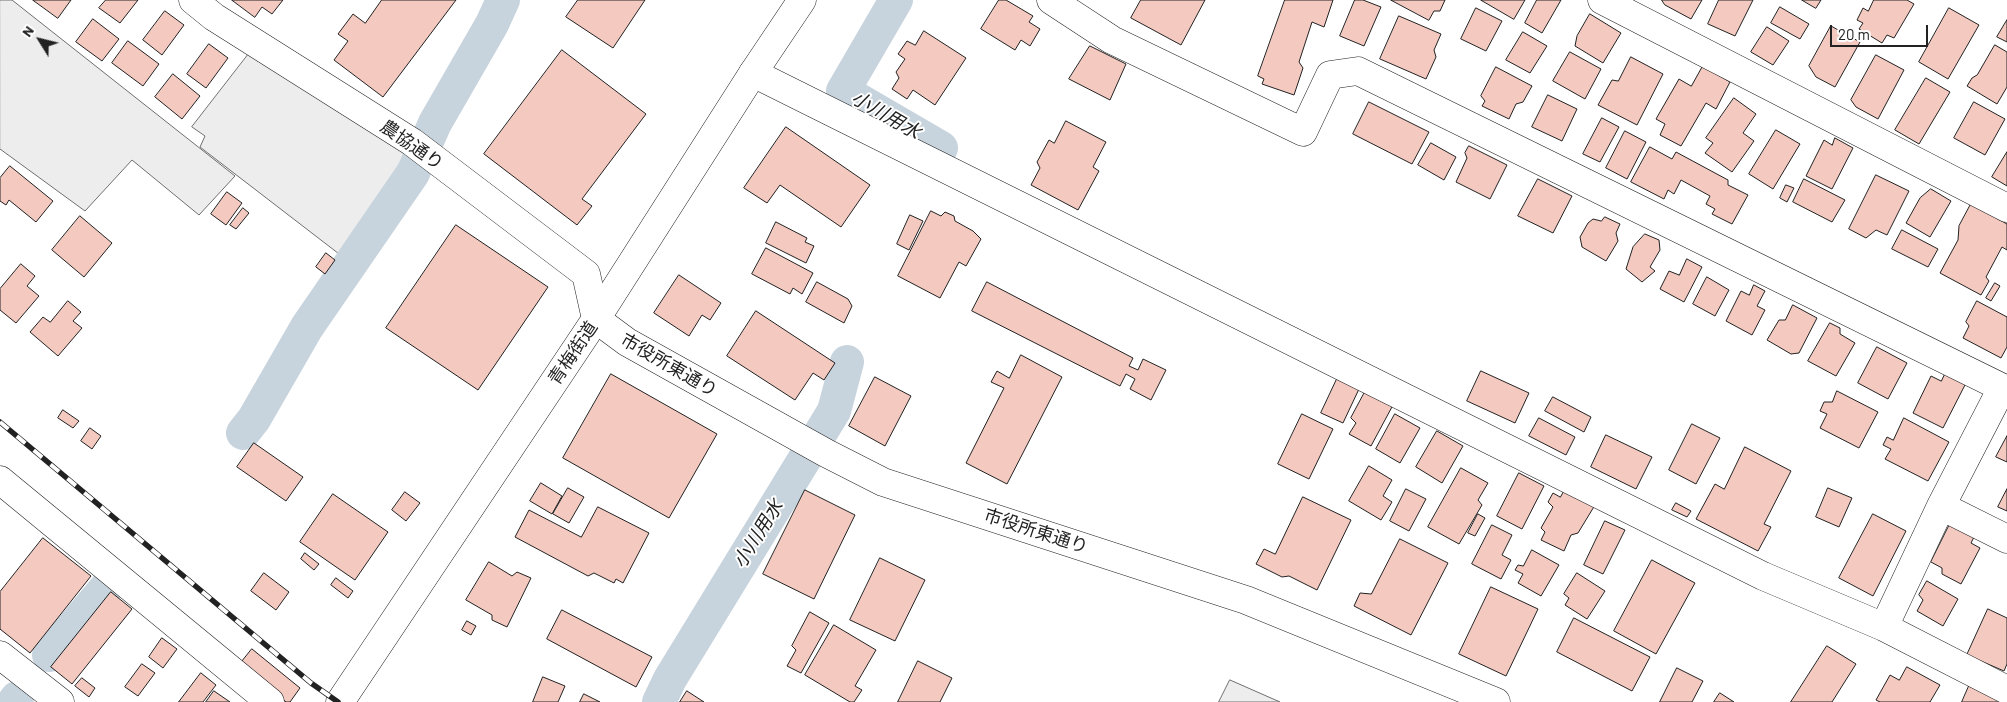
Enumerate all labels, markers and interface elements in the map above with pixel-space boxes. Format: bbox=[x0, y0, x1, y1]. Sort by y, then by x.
north arrow bbox=[15, 15, 65, 65]
scale bar bbox=[1832, 15, 1930, 47]
text: N bbox=[18, 22, 37, 40]
text: 20 m bbox=[1838, 25, 1870, 43]
water label: 小川用水 bbox=[847, 86, 925, 144]
street label: 農協通り bbox=[376, 116, 448, 174]
street label: 青梅街道 bbox=[544, 317, 602, 389]
street label: 市役所東通り bbox=[617, 329, 721, 401]
water label: 小川用水 bbox=[728, 496, 788, 572]
street label: 市役所東通り bbox=[981, 504, 1091, 558]

